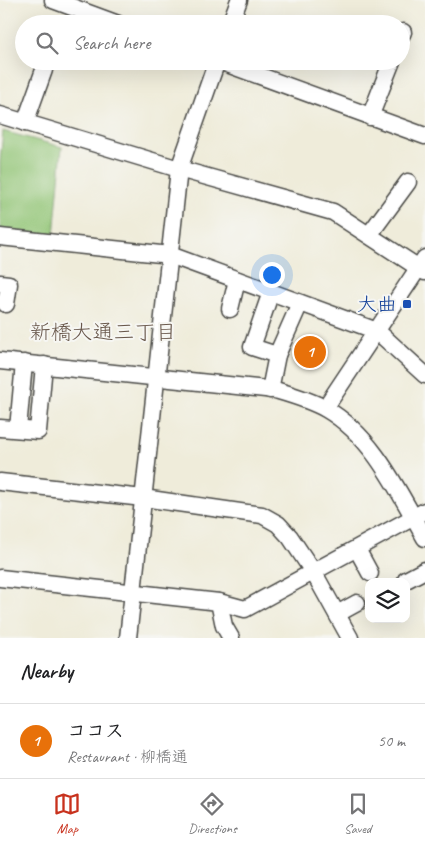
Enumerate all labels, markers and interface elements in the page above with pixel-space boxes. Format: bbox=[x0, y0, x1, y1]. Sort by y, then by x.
search box bbox=[15, 15, 410, 70]
icon: search bbox=[33, 29, 61, 57]
text: Search here bbox=[73, 31, 150, 55]
your location bbox=[259, 262, 285, 288]
place label: 大曲 bbox=[357, 292, 397, 317]
marker: 大曲 bbox=[401, 298, 413, 310]
district label: 新橋大通三丁目 bbox=[30, 319, 177, 345]
pin: 1 bbox=[294, 333, 326, 371]
map controls bbox=[365, 578, 410, 623]
button: layers bbox=[365, 578, 410, 623]
text: Nearby bbox=[20, 658, 73, 684]
text: ココス bbox=[67, 719, 124, 743]
text: 1 bbox=[32, 731, 40, 751]
text: 50 m bbox=[378, 731, 405, 751]
text: Restaurant · 柳橋通 bbox=[67, 747, 188, 767]
tab: Map bbox=[53, 790, 81, 837]
tab: Directions bbox=[188, 790, 237, 837]
tab: Saved bbox=[344, 790, 372, 837]

